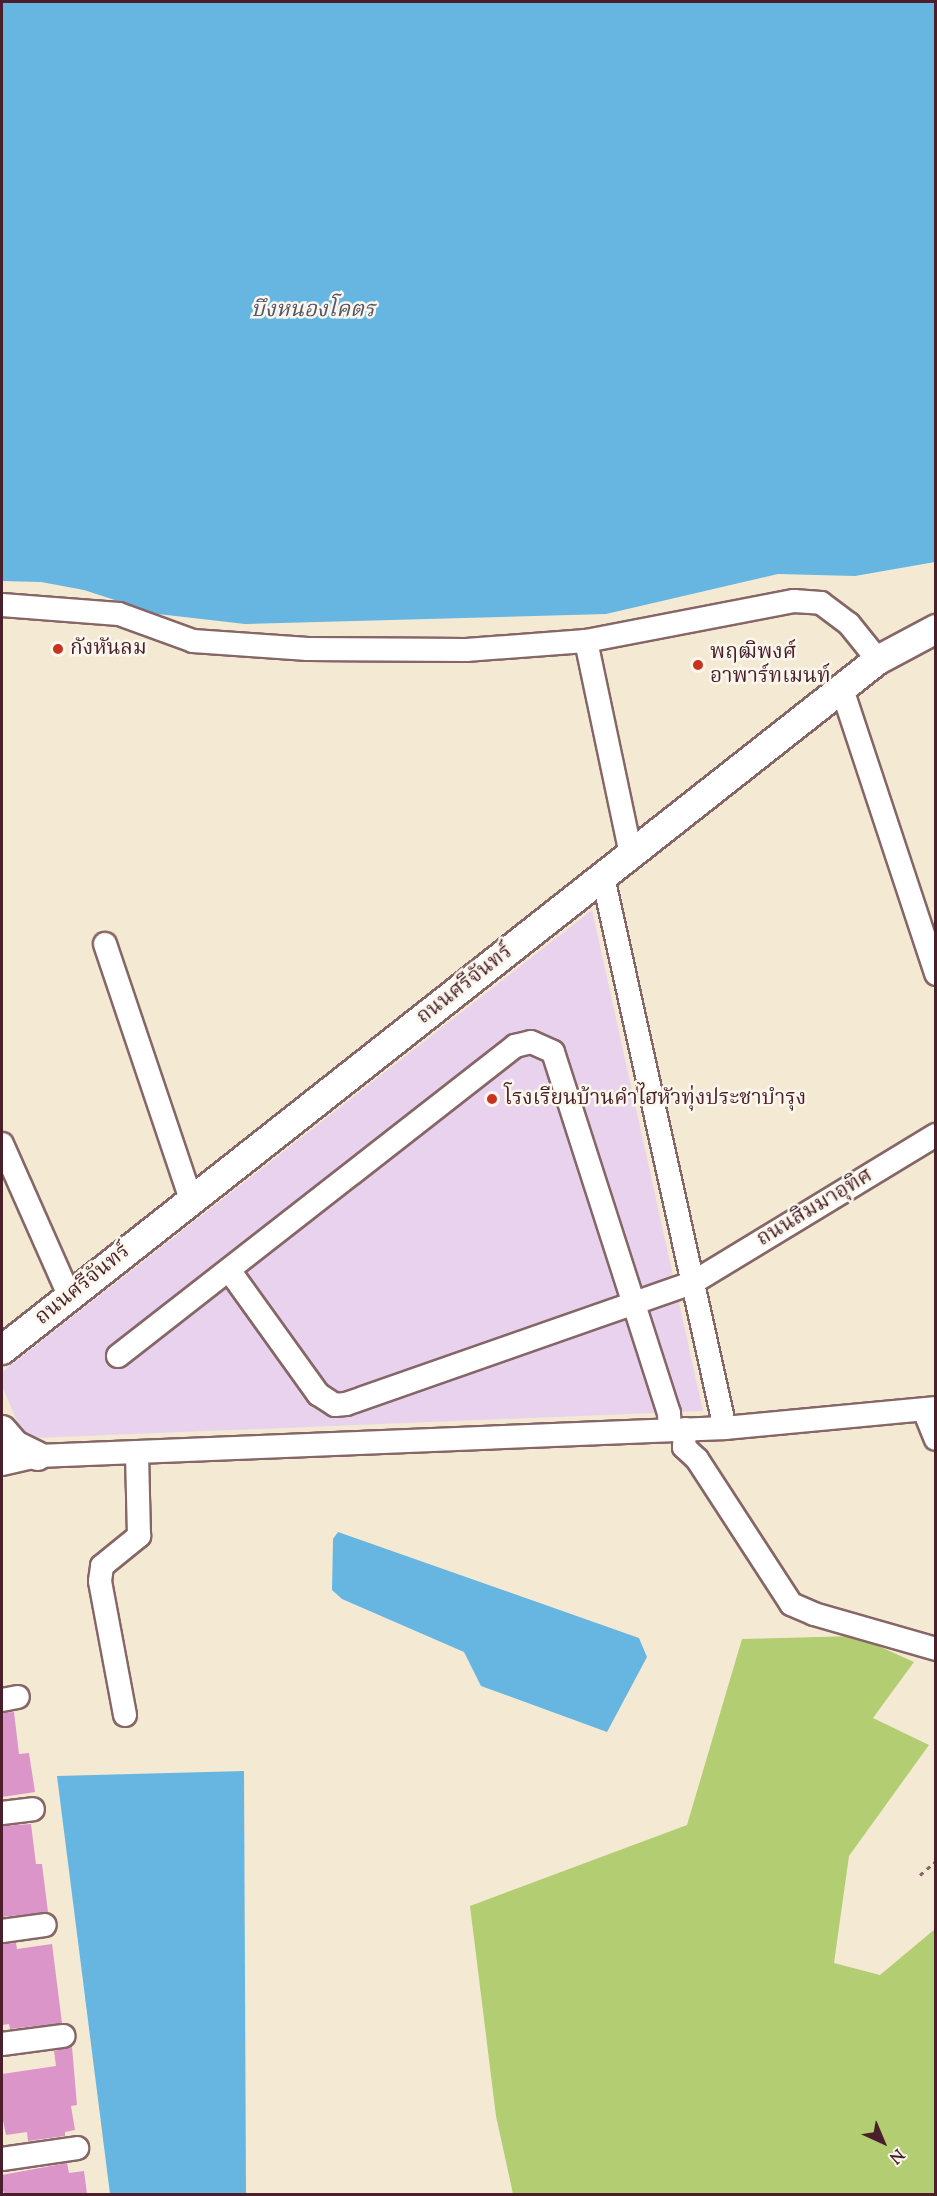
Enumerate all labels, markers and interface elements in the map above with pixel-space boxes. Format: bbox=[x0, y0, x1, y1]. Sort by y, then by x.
water label: บึงหนองโคตร bbox=[251, 299, 375, 325]
place label: กังหันลม bbox=[70, 636, 147, 662]
place label: พฤฒิพงศ์ อาพาร์ทเมนท์ bbox=[710, 640, 831, 690]
marker: กังหันลม bbox=[51, 642, 65, 656]
marker: พฤฒิพงศ์ อาพาร์ทเมนท์ bbox=[691, 658, 705, 672]
street label: ถนนศรีจันทร์ bbox=[412, 940, 518, 1030]
place label: โรงเรียนบ้านคำไฮหัวทุ่งประชาบำรุง bbox=[504, 1086, 806, 1112]
marker: โรงเรียนบ้านคำไฮหัวทุ่งประชาบำรุง bbox=[485, 1092, 499, 1106]
street label: ถนนสิมมาอุทิศ bbox=[752, 1164, 878, 1252]
street label: ถนนศรีจันทร์ bbox=[31, 1239, 135, 1331]
north arrow bbox=[853, 2112, 913, 2172]
text: N bbox=[883, 2143, 908, 2168]

